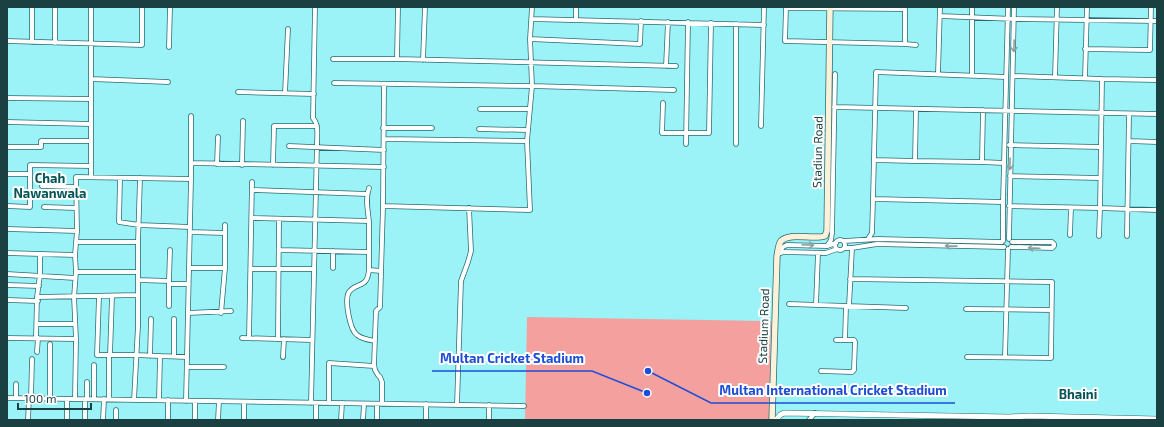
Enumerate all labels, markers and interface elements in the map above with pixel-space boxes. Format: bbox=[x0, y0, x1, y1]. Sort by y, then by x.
one-way arrow bbox=[1010, 39, 1017, 52]
street label: Stadiun Road bbox=[809, 116, 825, 188]
one-way arrow bbox=[1006, 157, 1014, 170]
district label: Chah Nawanwala bbox=[13, 170, 87, 201]
one-way arrow bbox=[801, 241, 814, 249]
one-way arrow bbox=[945, 242, 958, 250]
one-way arrow bbox=[1028, 244, 1041, 252]
street label: Stadium Road bbox=[755, 288, 771, 364]
callout: Multan Cricket Stadium bbox=[432, 346, 592, 371]
text: Multan Cricket Stadium bbox=[440, 350, 584, 366]
callout: Multan International Cricket Stadium bbox=[711, 378, 955, 403]
text: Multan International Cricket Stadium bbox=[719, 382, 947, 398]
scale bar bbox=[18, 385, 91, 411]
district label: Bhaini bbox=[1059, 386, 1097, 402]
text: 100 m bbox=[24, 391, 56, 405]

